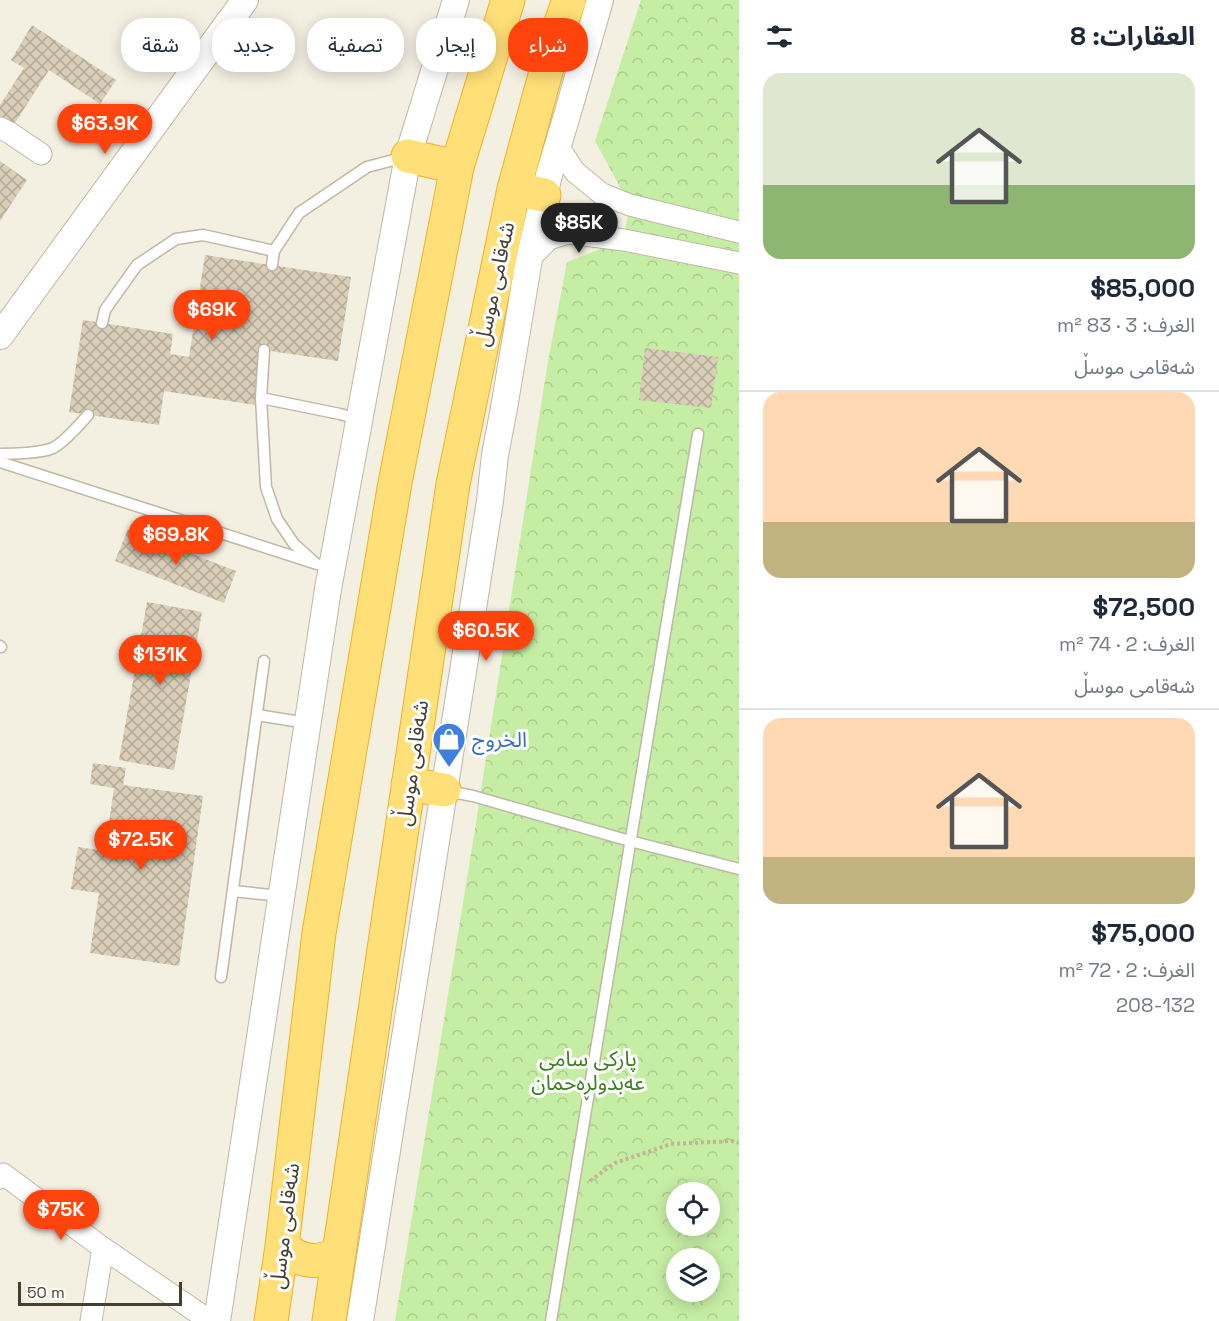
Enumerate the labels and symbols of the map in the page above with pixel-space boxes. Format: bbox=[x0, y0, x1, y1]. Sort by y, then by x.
pin: $63.9K bbox=[56, 104, 154, 155]
pin: $85K bbox=[543, 203, 615, 254]
street label: شەقامی موسڵ bbox=[466, 219, 520, 349]
pin: $69K bbox=[176, 290, 248, 341]
pin: $69.8K bbox=[127, 515, 225, 566]
pin: $60.5K bbox=[437, 611, 535, 662]
pin: $131K bbox=[118, 635, 202, 686]
street label: شەقامی موسڵ bbox=[388, 698, 434, 828]
shop icon: الخروج bbox=[431, 721, 467, 768]
place label: الخروج bbox=[472, 726, 527, 755]
pin: $72.5K bbox=[92, 820, 190, 871]
park label: پارکی سامی عەبدولڕەحمان bbox=[531, 1045, 645, 1100]
street label: شەقامی موسڵ bbox=[261, 1161, 305, 1291]
pin: $75K bbox=[25, 1190, 97, 1241]
scale bar bbox=[18, 1279, 182, 1306]

